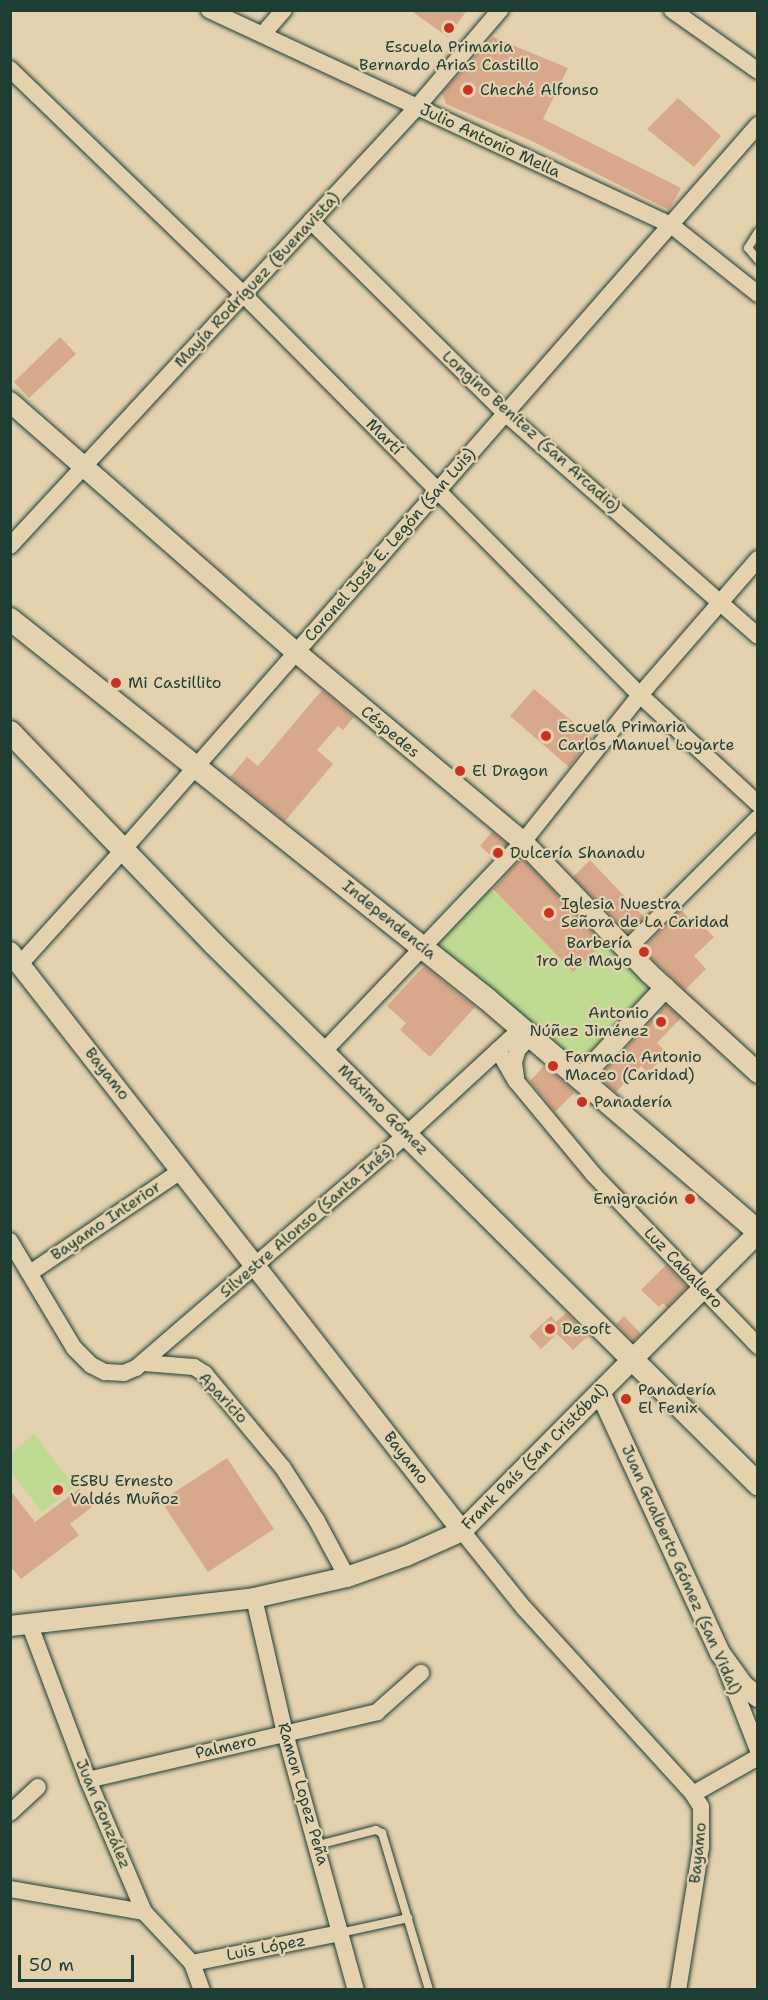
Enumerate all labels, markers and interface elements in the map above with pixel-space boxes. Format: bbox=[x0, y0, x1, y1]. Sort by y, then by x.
marker: Escuela Primaria Bernardo Arias Castillo bbox=[442, 21, 456, 35]
place label: Escuela Primaria Bernardo Arias Castillo bbox=[359, 37, 539, 75]
place label: Cheché Alfonso bbox=[480, 80, 599, 100]
marker: Cheché Alfonso bbox=[461, 83, 475, 97]
street label: Julio Antonio Mella bbox=[417, 100, 563, 182]
street label: Mayía Rodríguez (Buenavista) bbox=[170, 188, 344, 372]
street label: Longino Benítez (San Arcadio) bbox=[438, 347, 624, 517]
street label: Martí bbox=[362, 415, 406, 459]
street label: Coronel José E. Legón (San Luis) bbox=[301, 444, 479, 646]
place label: Mi Castillito bbox=[128, 673, 222, 693]
marker: Mi Castillito bbox=[109, 676, 123, 690]
street label: Céspedes bbox=[357, 702, 423, 762]
place label: Escuela Primaria Carlos Manuel Loyarte bbox=[558, 717, 735, 755]
marker: Escuela Primaria Carlos Manuel Loyarte bbox=[539, 729, 553, 743]
place label: El Dragon bbox=[472, 761, 548, 781]
marker: El Dragon bbox=[453, 764, 467, 778]
place label: Dulcería Shanadu bbox=[510, 843, 645, 863]
marker: Dulcería Shanadu bbox=[491, 846, 505, 860]
street label: Independencia bbox=[338, 876, 440, 964]
place label: Iglesia Nuestra Señora de La Caridad bbox=[561, 894, 729, 932]
marker: Iglesia Nuestra Señora de La Caridad bbox=[542, 906, 556, 920]
place label: Barbería 1ro de Mayo bbox=[536, 933, 632, 971]
marker: Barbería 1ro de Mayo bbox=[637, 945, 651, 959]
place label: Antonio Núñez Jiménez bbox=[530, 1003, 649, 1041]
marker: Antonio Núñez Jiménez bbox=[654, 1015, 668, 1029]
street label: Bayamo bbox=[81, 1044, 133, 1104]
place label: Farmacia Antonio Maceo (Caridad) bbox=[565, 1047, 702, 1085]
marker: Farmacia Antonio Maceo (Caridad) bbox=[546, 1059, 560, 1073]
street label: Máximo Gómez bbox=[334, 1061, 432, 1159]
place label: Panadería bbox=[594, 1092, 672, 1112]
marker: Panadería bbox=[575, 1095, 589, 1109]
street label: Silvestre Alonso (Santa Inés) bbox=[216, 1140, 398, 1302]
street label: Bayamo Interior bbox=[47, 1177, 165, 1265]
place label: Emigración bbox=[593, 1189, 678, 1209]
marker: Emigración bbox=[683, 1192, 697, 1206]
street label: Luz Caballero bbox=[639, 1223, 727, 1313]
place label: Desoft bbox=[562, 1319, 611, 1339]
marker: Desoft bbox=[543, 1322, 557, 1336]
street label: Aparicio bbox=[194, 1368, 252, 1428]
street label: Frank País (San Cristóbal) bbox=[458, 1380, 612, 1534]
place label: Panadería El Fenix bbox=[638, 1380, 716, 1418]
marker: Panadería El Fenix bbox=[619, 1392, 633, 1406]
street label: Bayamo bbox=[380, 1428, 432, 1488]
street label: Juan Gualberto Gómez (San Vidal) bbox=[617, 1442, 745, 1698]
place label: ESBU Ernesto Valdés Muñoz bbox=[70, 1471, 179, 1509]
marker: ESBU Ernesto Valdés Muñoz bbox=[51, 1483, 65, 1497]
street label: Ramon Lopez Peña bbox=[273, 1720, 333, 1868]
street label: Palmero bbox=[194, 1731, 258, 1763]
street label: Juan González bbox=[71, 1756, 135, 1872]
street label: Bayamo bbox=[685, 1821, 711, 1885]
street label: Luis López bbox=[225, 1931, 307, 1965]
scale bar bbox=[21, 1943, 136, 1981]
text: 50 m bbox=[29, 1953, 74, 1977]

